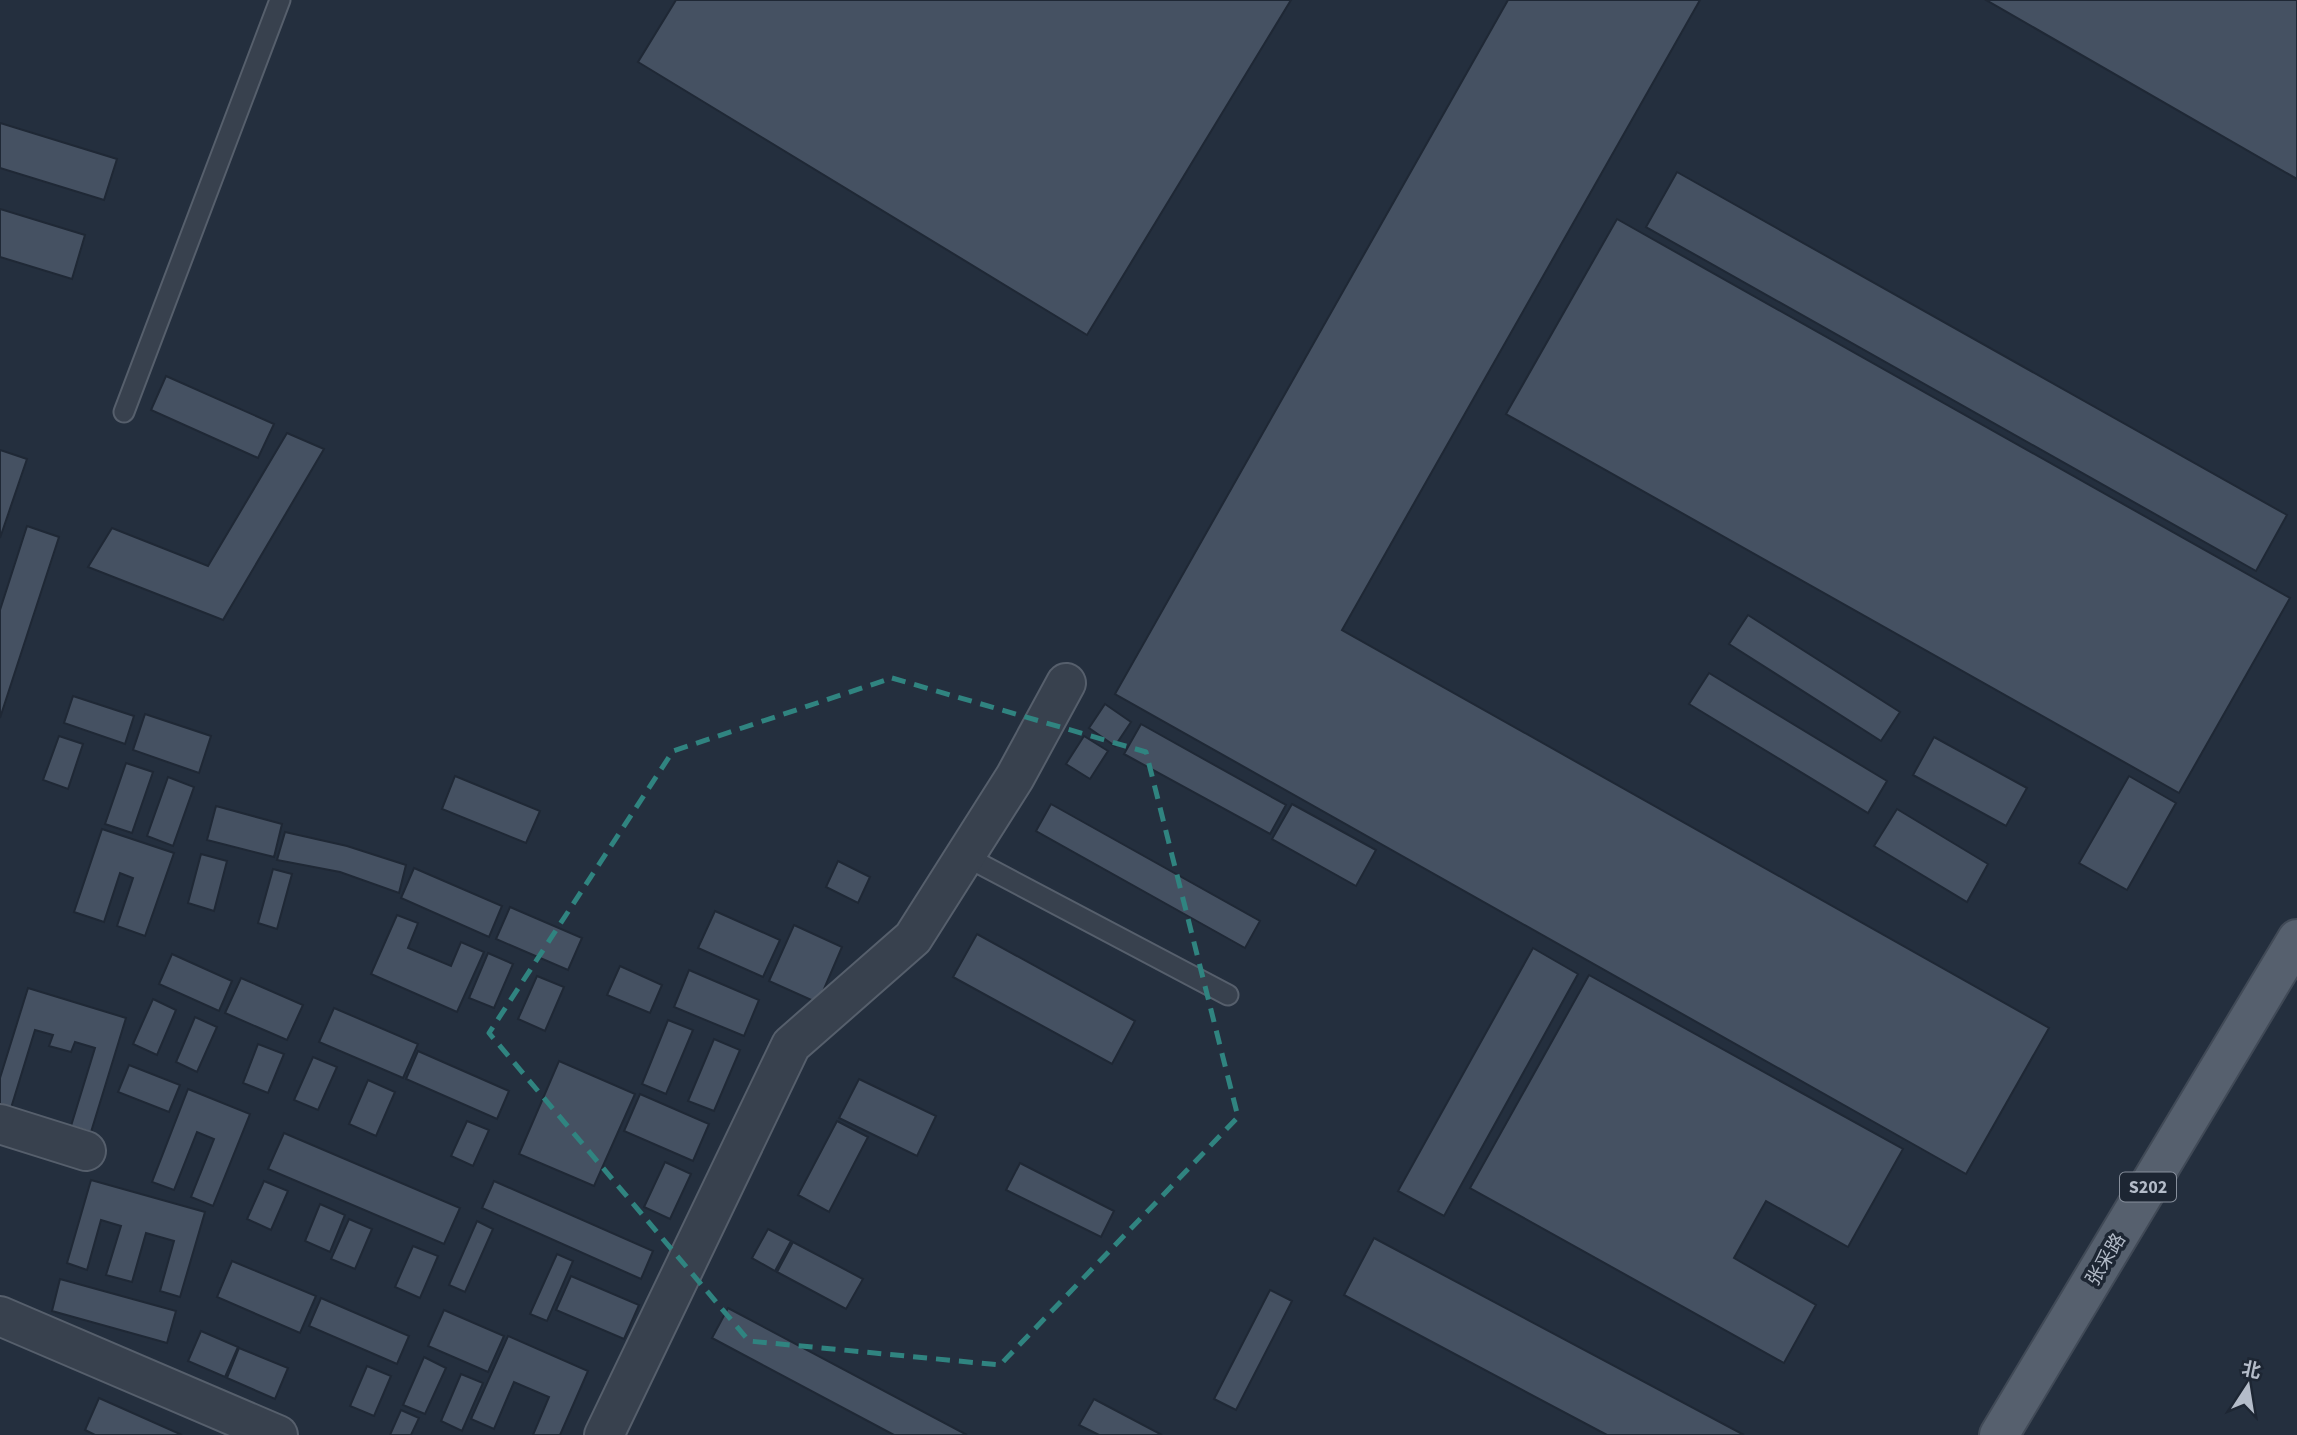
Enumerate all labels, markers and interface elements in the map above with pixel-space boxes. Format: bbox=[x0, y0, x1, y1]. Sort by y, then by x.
road number: S202 bbox=[2120, 1172, 2176, 1202]
street label: 张采路 bbox=[2080, 1228, 2133, 1291]
north arrow bbox=[2213, 1351, 2283, 1421]
text: 北 bbox=[2239, 1356, 2263, 1386]

